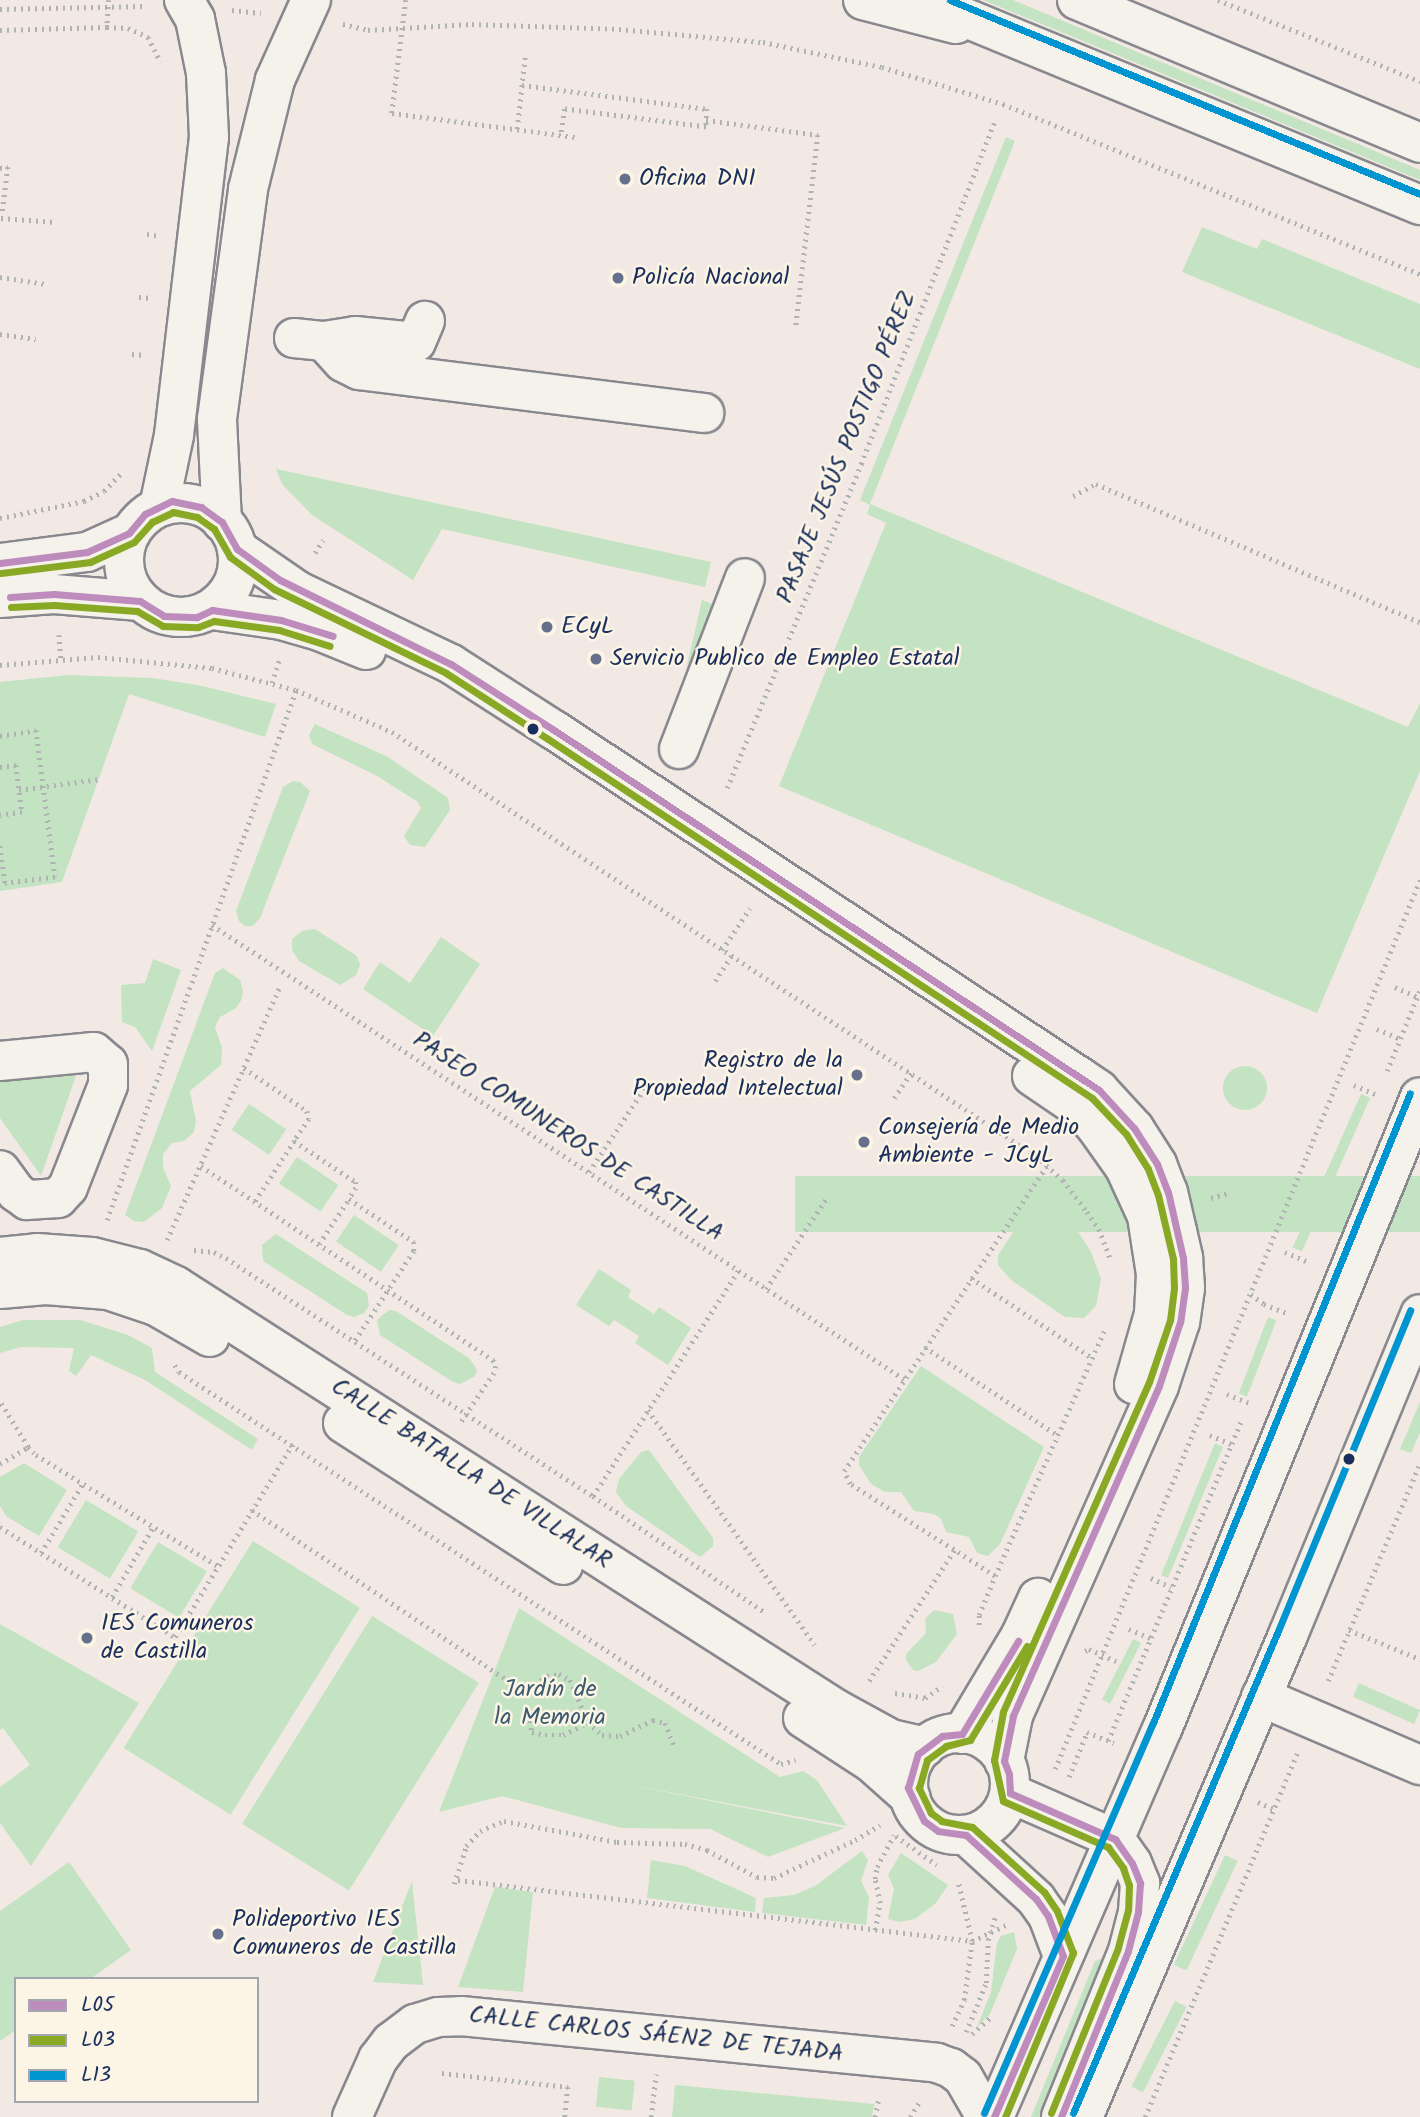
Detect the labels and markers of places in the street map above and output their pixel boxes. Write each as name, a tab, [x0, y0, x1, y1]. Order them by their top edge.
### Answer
place label: Oficina DNI	[639, 165, 756, 193]
marker: Oficina DNI	[617, 171, 633, 187]
place label: Policía Nacional	[632, 264, 789, 292]
marker: Policía Nacional	[610, 270, 626, 286]
place label: ECyL	[561, 613, 614, 641]
marker: ECyL	[539, 619, 555, 635]
place label: Servicio Publico de Empleo Estatal	[610, 645, 960, 673]
marker: Servicio Publico de Empleo Estatal	[588, 651, 604, 667]
unlabelled marker	[526, 722, 540, 736]
place label: Registro de la Propiedad Intelectual	[633, 1047, 843, 1103]
marker: Registro de la Propiedad Intelectual	[849, 1067, 865, 1083]
place label: Consejería de Medio Ambiente - JCyL	[878, 1114, 1079, 1170]
marker: Consejería de Medio Ambiente - JCyL	[856, 1134, 872, 1150]
unlabelled marker	[1342, 1452, 1356, 1466]
place label: IES Comuneros de Castilla	[101, 1610, 253, 1666]
marker: IES Comuneros de Castilla	[79, 1630, 95, 1646]
place label: Polideportivo IES Comuneros de Castilla	[232, 1906, 456, 1962]
marker: Polideportivo IES Comuneros de Castilla	[210, 1926, 226, 1942]

